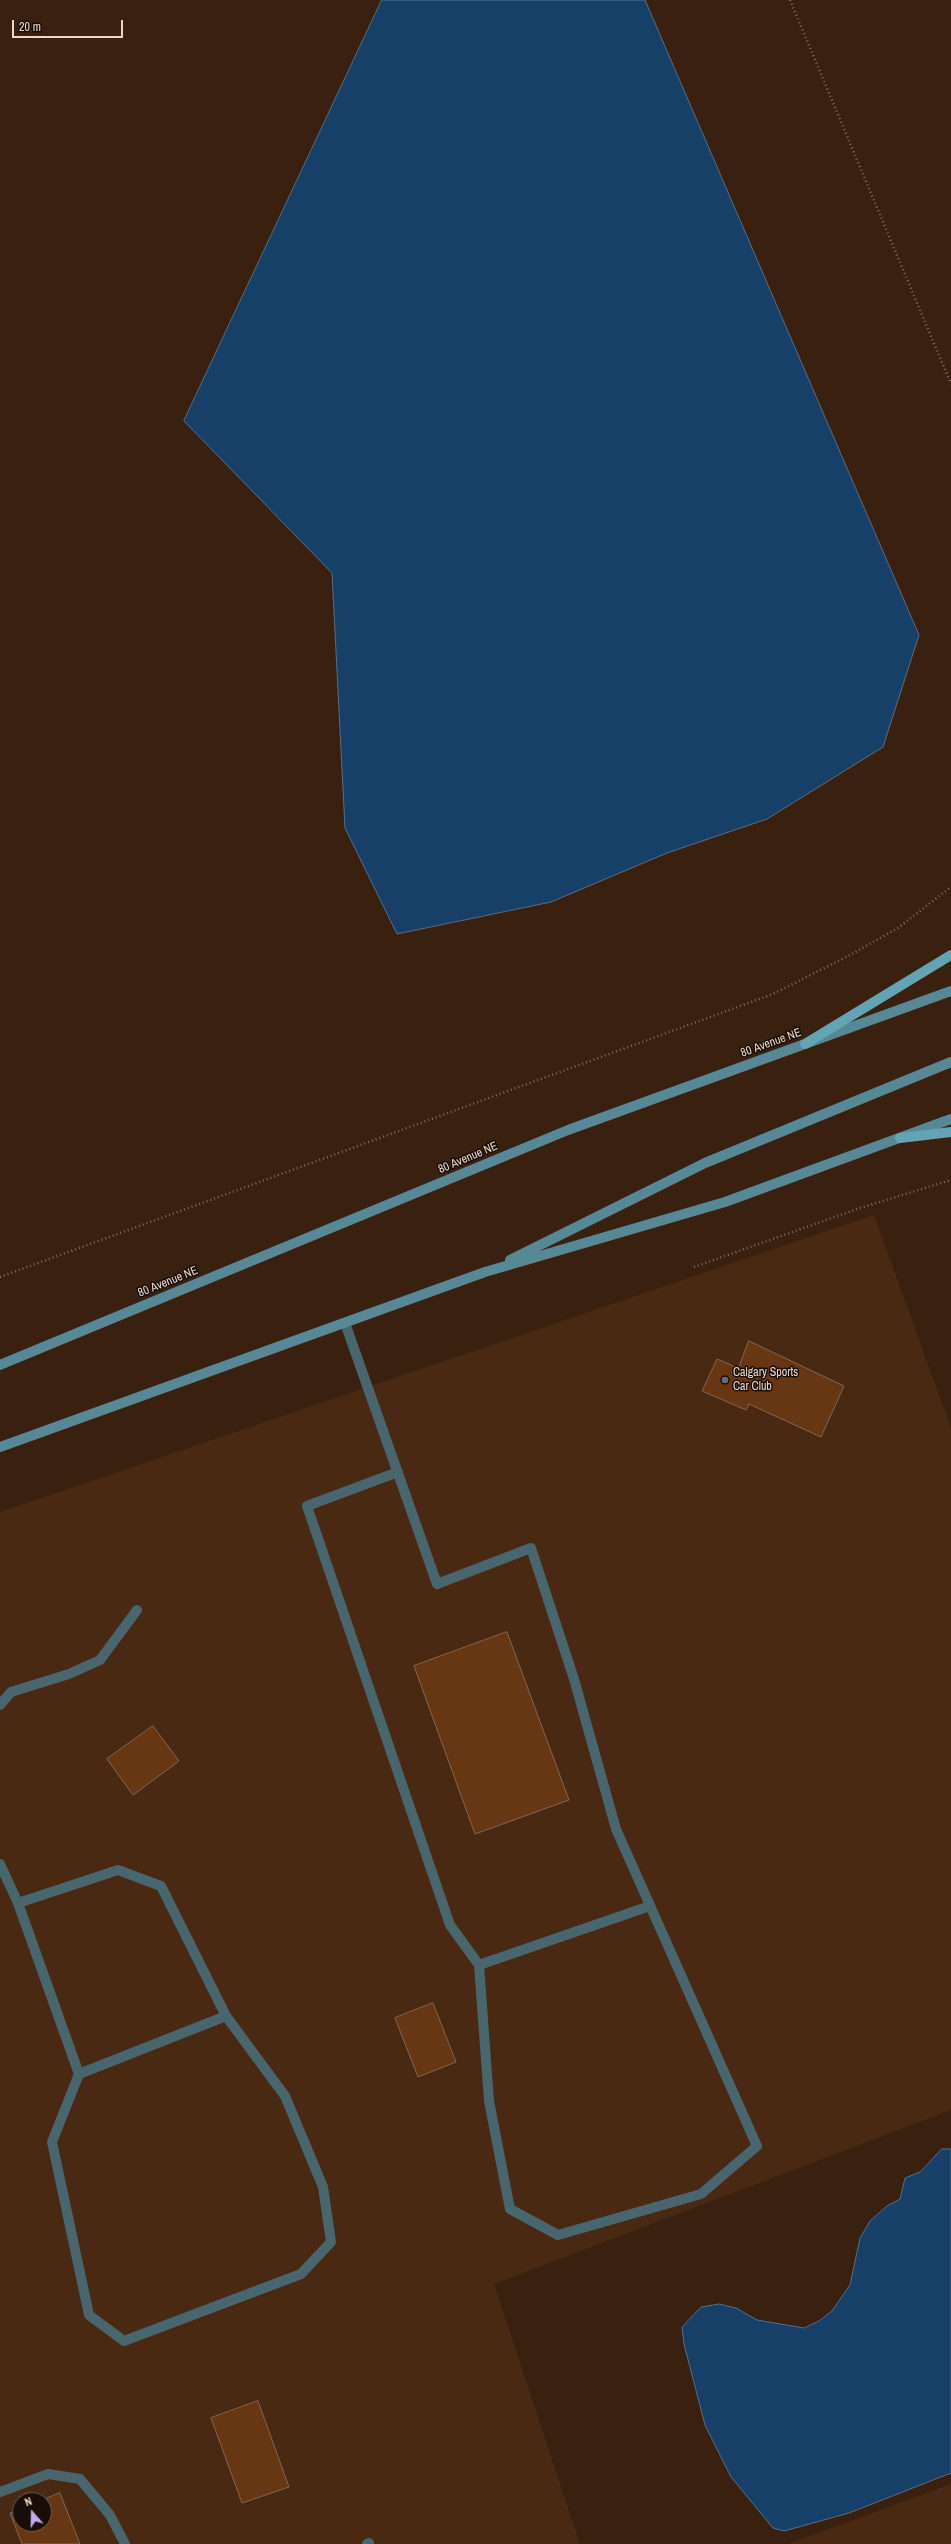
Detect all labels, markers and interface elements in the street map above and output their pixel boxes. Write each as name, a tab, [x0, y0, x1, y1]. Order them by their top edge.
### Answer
scale bar	[14, 12, 125, 38]
text: 20 m	[19, 19, 41, 35]
street label: 80 Avenue NE	[739, 1025, 803, 1061]
street label: 80 Avenue NE	[436, 1139, 500, 1177]
street label: 80 Avenue NE	[136, 1263, 200, 1301]
place label: Calgary Sports Car Club	[733, 1366, 798, 1394]
marker: Calgary Sports Car Club	[720, 1375, 730, 1385]
north arrow	[12, 2492, 52, 2532]
text: N	[23, 2494, 34, 2509]

